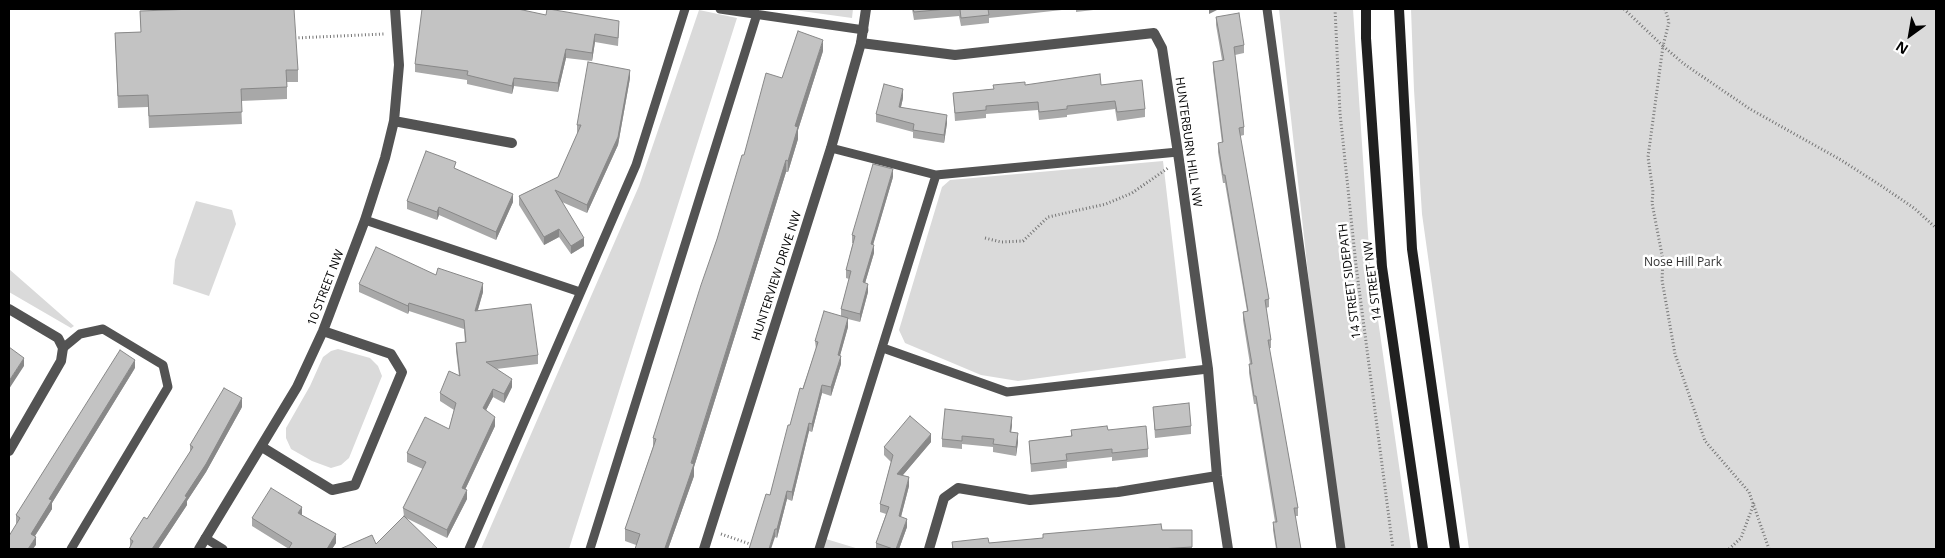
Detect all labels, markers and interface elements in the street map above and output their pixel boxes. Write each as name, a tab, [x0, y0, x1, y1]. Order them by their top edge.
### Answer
north arrow	[1885, 10, 1935, 60]
text: N	[1892, 37, 1912, 59]
street label: HUNTERBURN HILL NW	[1172, 76, 1204, 208]
street label: HUNTERVIEW DRIVE NW	[749, 209, 805, 343]
street label: 14 STREET SIDEPATH	[1336, 223, 1364, 339]
street label: 14 STREET NW	[1361, 240, 1385, 322]
street label: 10 STREET NW	[305, 248, 347, 328]
park label: Nose Hill Park	[1644, 256, 1722, 270]

